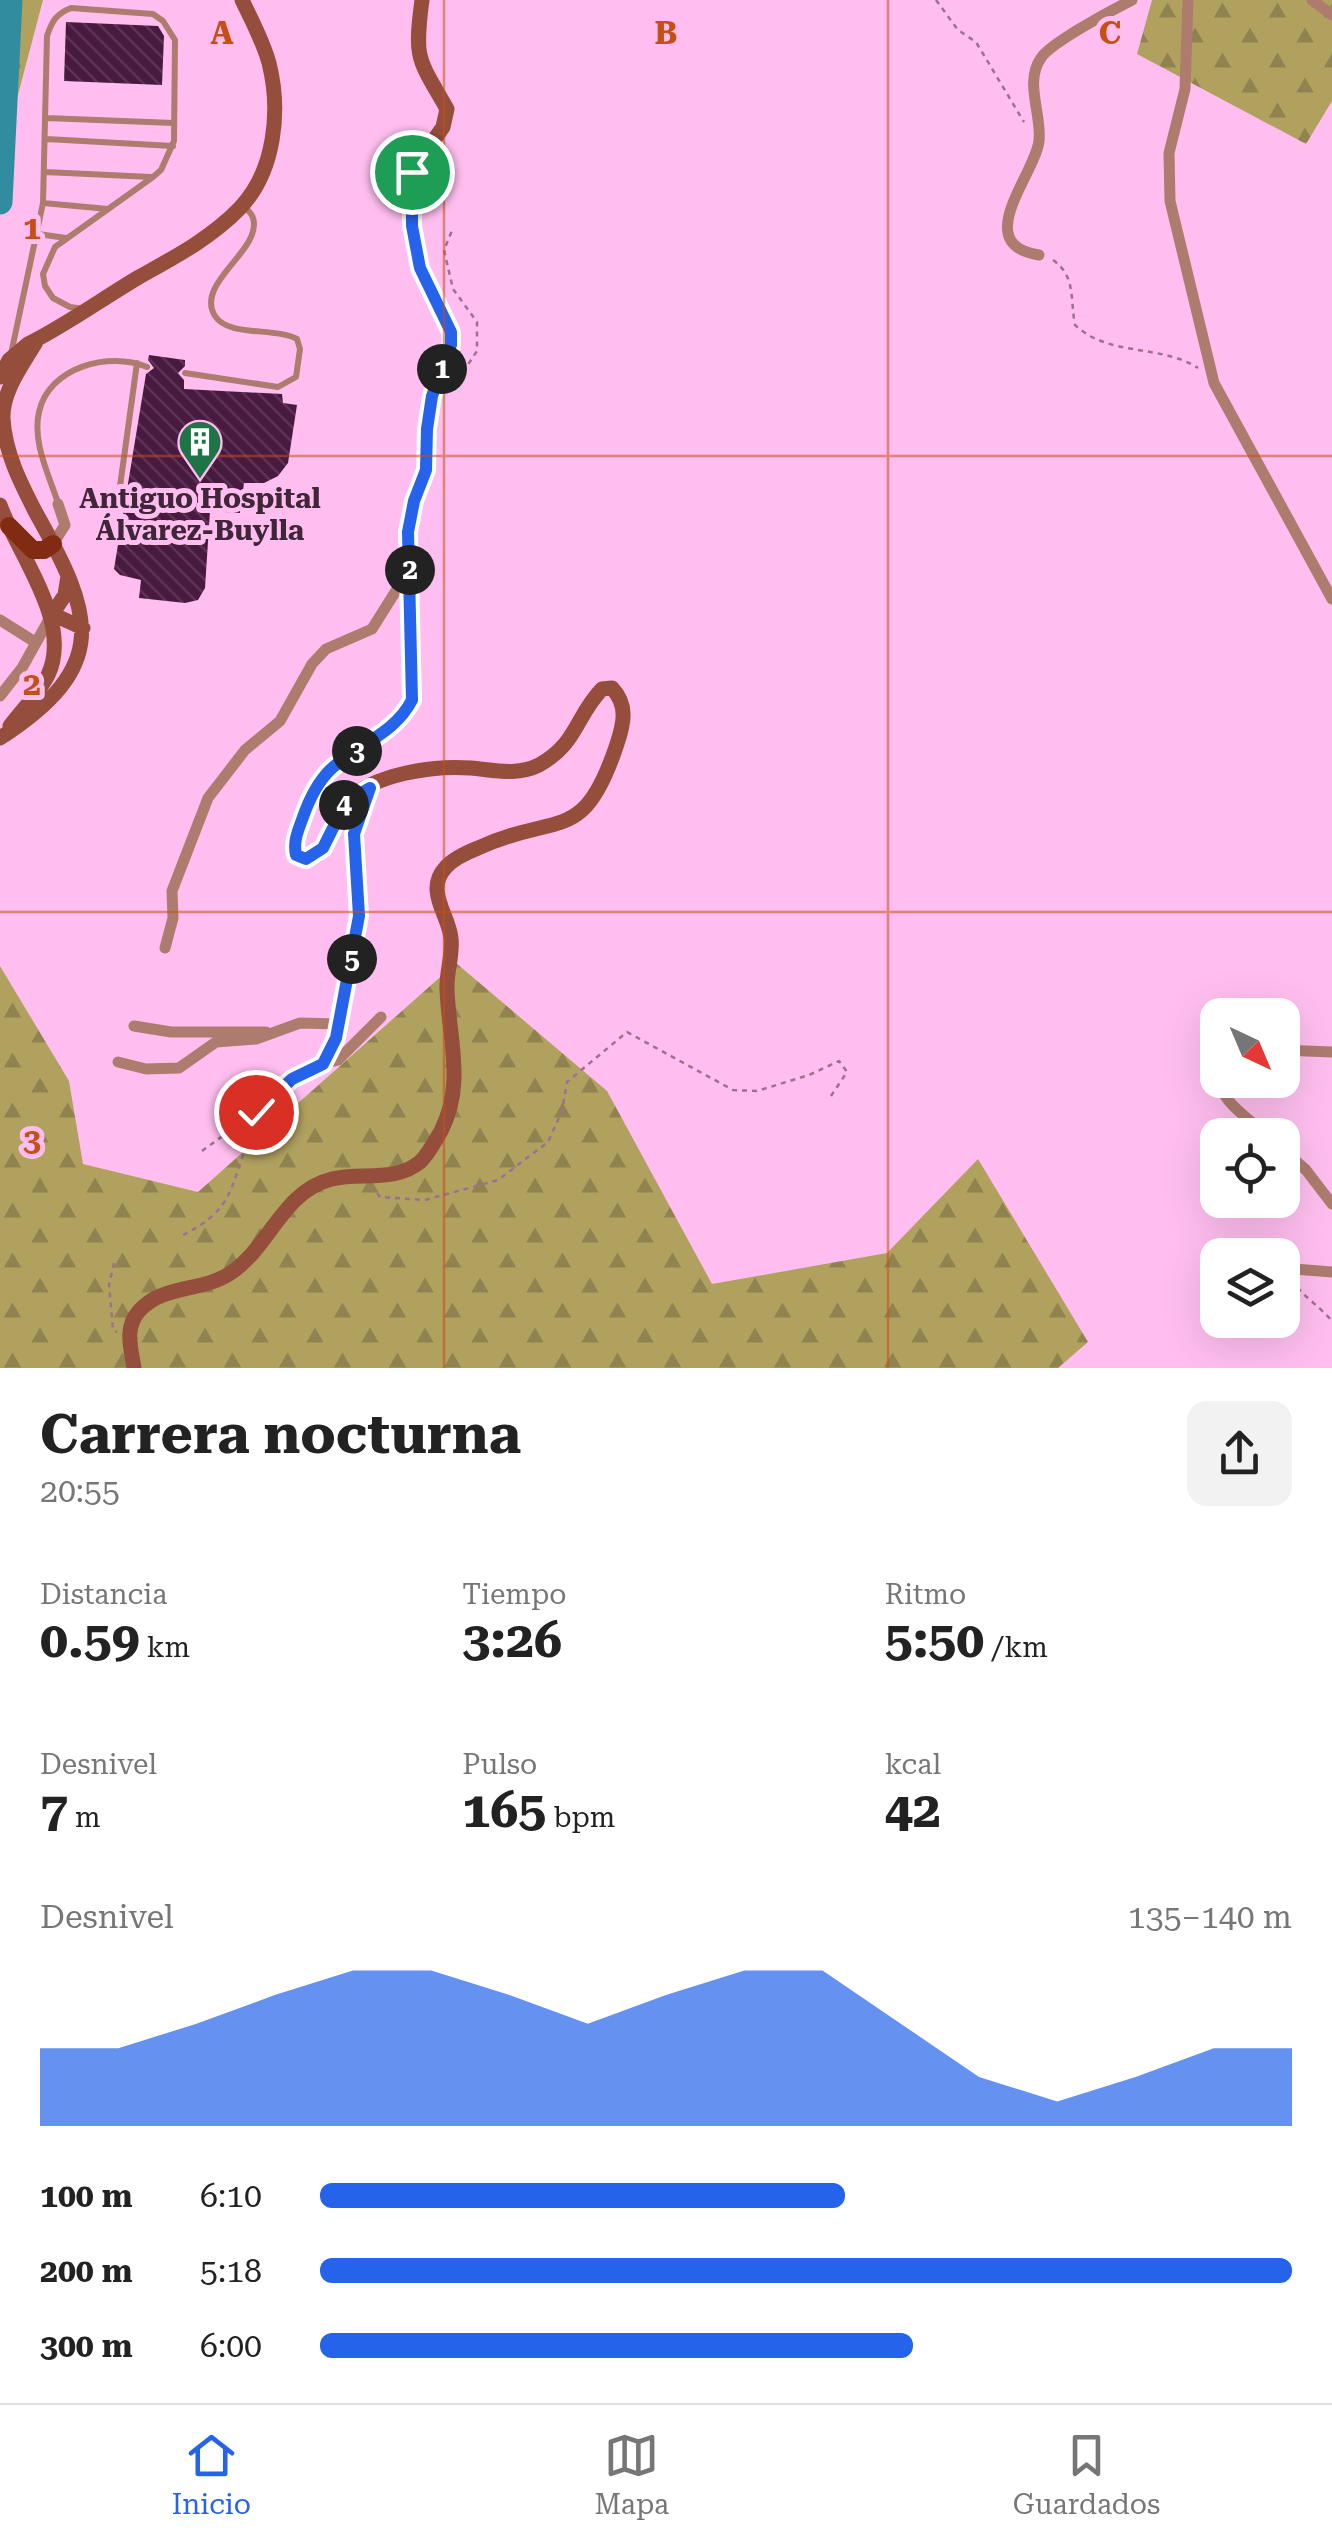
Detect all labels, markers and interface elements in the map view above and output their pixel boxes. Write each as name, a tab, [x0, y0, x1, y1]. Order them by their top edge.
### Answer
text: A	[210, 14, 234, 52]
text: B	[654, 14, 678, 52]
text: C	[1099, 14, 1121, 52]
pin	[370, 130, 455, 215]
icon: arrive	[385, 145, 440, 200]
text: 1	[23, 209, 41, 247]
pin: 1	[417, 344, 467, 394]
text: 1	[434, 352, 450, 385]
building icon: Antiguo Hospital Álvarez-Buylla	[177, 419, 223, 480]
place label: Antiguo Hospital Álvarez-Buylla	[79, 482, 321, 547]
pin: 2	[385, 545, 435, 595]
text: 2	[402, 553, 418, 586]
text: 2	[23, 665, 41, 703]
pin: 3	[332, 726, 382, 776]
text: 3	[349, 734, 365, 767]
pin: 4	[319, 780, 369, 830]
text: 4	[336, 788, 352, 821]
pin: 5	[327, 934, 377, 984]
text: 5	[344, 942, 360, 975]
north arrow	[1200, 998, 1300, 1098]
map controls	[1200, 998, 1300, 1338]
pin	[214, 1070, 299, 1155]
icon: check	[229, 1085, 284, 1140]
button: locate	[1200, 1118, 1300, 1218]
text: 3	[23, 1121, 41, 1159]
button: layers	[1200, 1238, 1300, 1338]
button: share	[1187, 1401, 1292, 1506]
text: Carrera nocturna	[40, 1402, 521, 1466]
text: 20:55	[40, 1472, 120, 1510]
text: Distancia	[40, 1578, 167, 1611]
text: Tiempo	[462, 1578, 566, 1611]
text: Ritmo	[885, 1578, 966, 1611]
text: 0.59	[40, 1611, 140, 1669]
text: 3:26	[462, 1611, 562, 1669]
text: 5:50	[885, 1611, 984, 1669]
text: km	[140, 1631, 190, 1664]
text: /km	[984, 1631, 1048, 1664]
text: Desnivel	[40, 1748, 157, 1781]
text: Pulso	[462, 1748, 537, 1781]
text: kcal	[885, 1748, 941, 1781]
text: 7	[40, 1781, 68, 1839]
text: 165	[462, 1781, 546, 1839]
text: 42	[885, 1781, 941, 1839]
text: m	[68, 1801, 101, 1834]
text: bpm	[546, 1801, 615, 1834]
text: Desnivel	[40, 1898, 174, 1936]
text: 135–140 m	[1128, 1898, 1292, 1936]
text: 100 m	[40, 2177, 133, 2215]
text: 6:10	[200, 2177, 262, 2215]
text: 200 m	[40, 2252, 133, 2290]
text: 5:18	[200, 2252, 262, 2290]
text: 300 m	[40, 2327, 133, 2365]
text: 6:00	[200, 2327, 262, 2365]
tab: Inicio	[172, 2428, 251, 2521]
tab: Mapa	[594, 2428, 669, 2521]
tab: Guardados	[1013, 2428, 1160, 2521]

